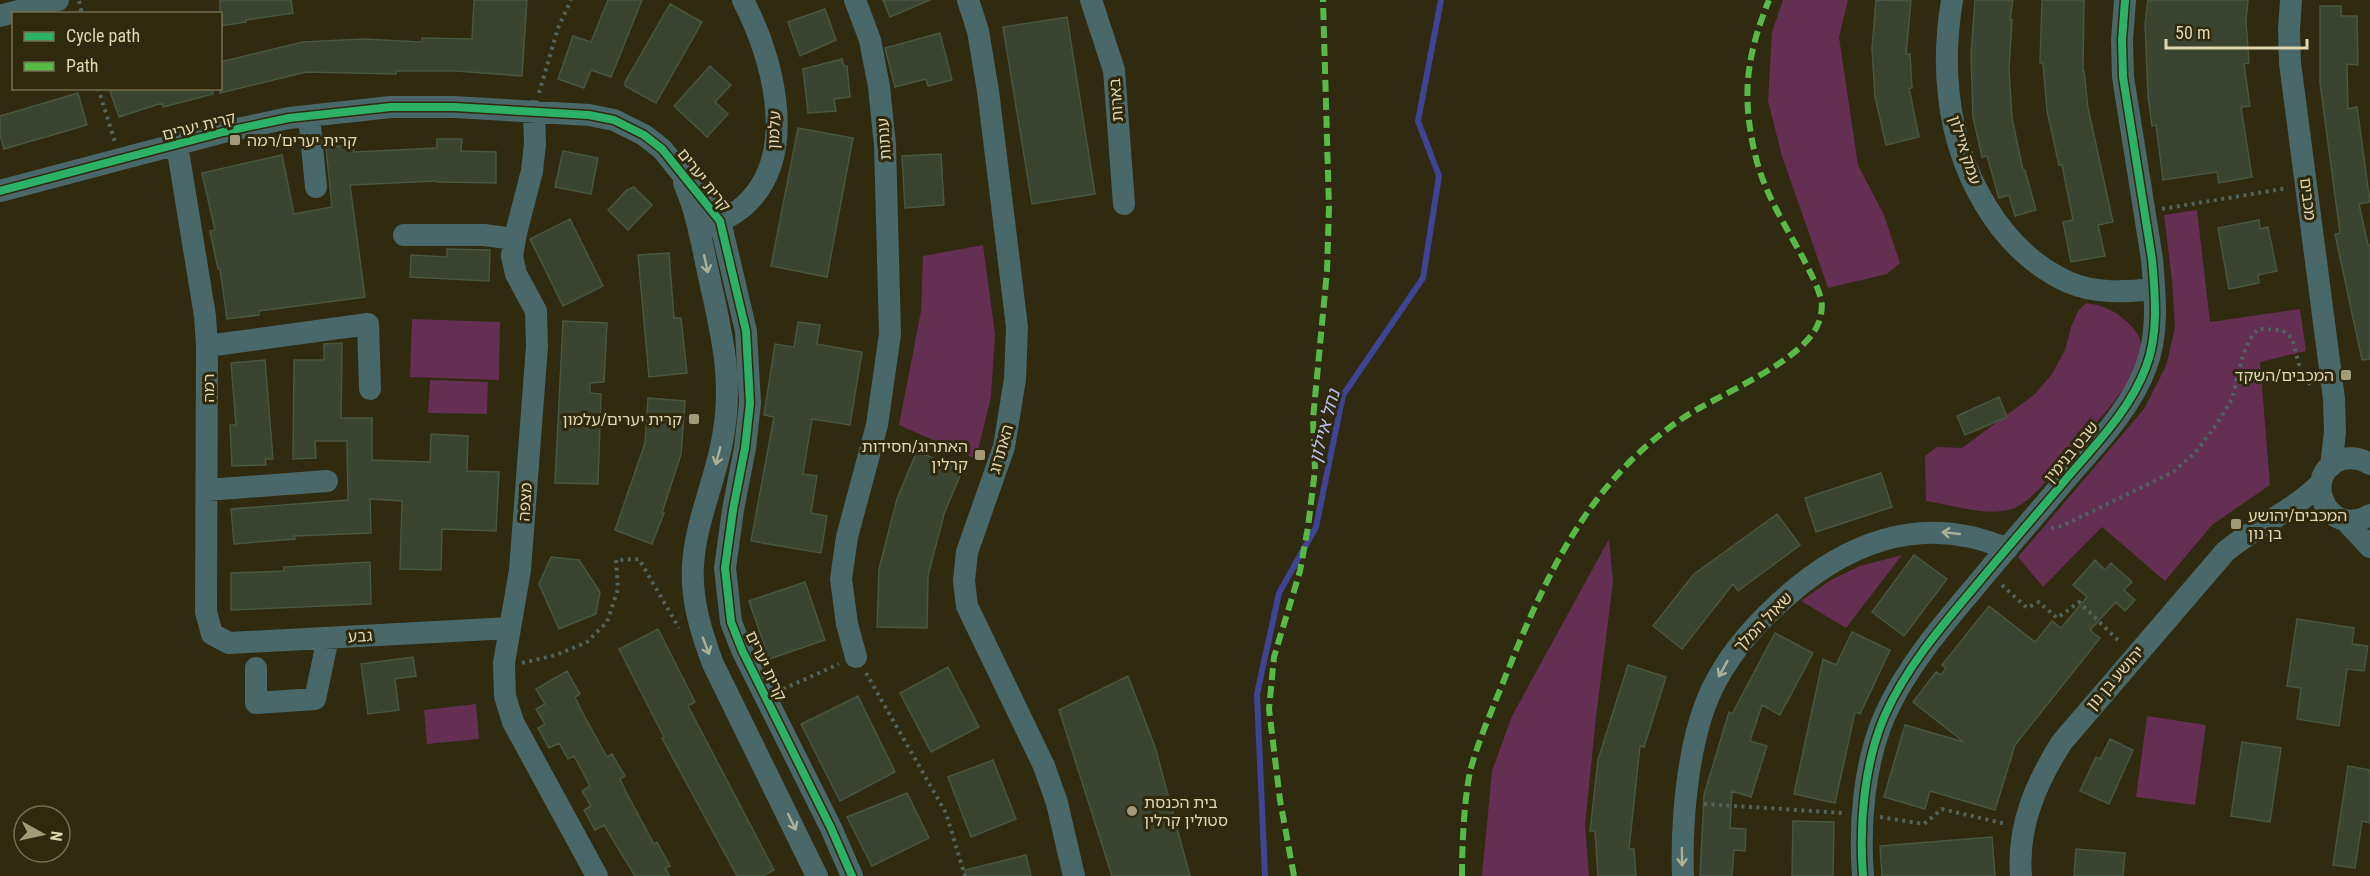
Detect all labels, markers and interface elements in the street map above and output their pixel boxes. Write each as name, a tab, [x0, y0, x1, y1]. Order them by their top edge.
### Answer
legend	[12, 12, 222, 90]
scale bar	[2166, 12, 2307, 50]
text: 50 m	[2175, 22, 2210, 43]
text: Cycle path	[66, 25, 140, 46]
text: Path	[66, 55, 99, 76]
street label: בארות	[1105, 78, 1127, 122]
street label: קרית יערים	[160, 108, 238, 144]
street label: עלמון	[764, 110, 784, 150]
street label: עמק איילון	[1945, 113, 1985, 187]
street label: ענתות	[873, 117, 895, 161]
place label: קרית יערים/רמה	[247, 131, 357, 150]
marker: קרית יערים/רמה	[228, 133, 242, 147]
street label: קרית יערים	[673, 145, 735, 215]
street label: מכבים	[2296, 177, 2320, 221]
one-way arrow	[701, 254, 712, 273]
place label: המכבים/השקד	[2235, 366, 2334, 385]
marker: המכבים/השקד	[2339, 368, 2353, 382]
street label: רמה	[199, 374, 218, 402]
water label: נחל איילון	[1304, 386, 1344, 465]
place label: קרית יערים/עלמון	[562, 410, 682, 429]
marker: קרית יערים/עלמון	[687, 412, 701, 426]
street label: שבט בנימין	[2040, 417, 2102, 487]
street label: האתרוג	[985, 422, 1017, 476]
place label: האתרוג/חסידות קרלין	[862, 437, 968, 474]
one-way arrow	[712, 446, 724, 465]
marker: האתרוג/חסידות קרלין	[973, 448, 987, 462]
street label: מצפה	[514, 482, 536, 522]
place label: המכבים/יהושע בן נון	[2248, 506, 2347, 543]
marker: המכבים/יהושע בן נון	[2229, 517, 2243, 531]
one-way arrow	[1941, 527, 1961, 538]
street label: שאול המלך	[1730, 588, 1796, 656]
street label: גבע	[347, 626, 373, 646]
street label: קרית יערים	[741, 628, 791, 704]
one-way arrow	[702, 637, 713, 655]
street label: יהושע בן נון	[2082, 642, 2148, 714]
one-way arrow	[1717, 660, 1729, 677]
place label: בית הכנסת סטולין קרלין	[1144, 793, 1228, 830]
north arrow	[12, 804, 72, 864]
marker: בית הכנסת סטולין קרלין	[1125, 804, 1139, 818]
one-way arrow	[786, 812, 798, 830]
text: N	[46, 830, 66, 842]
one-way arrow	[1676, 847, 1688, 867]

